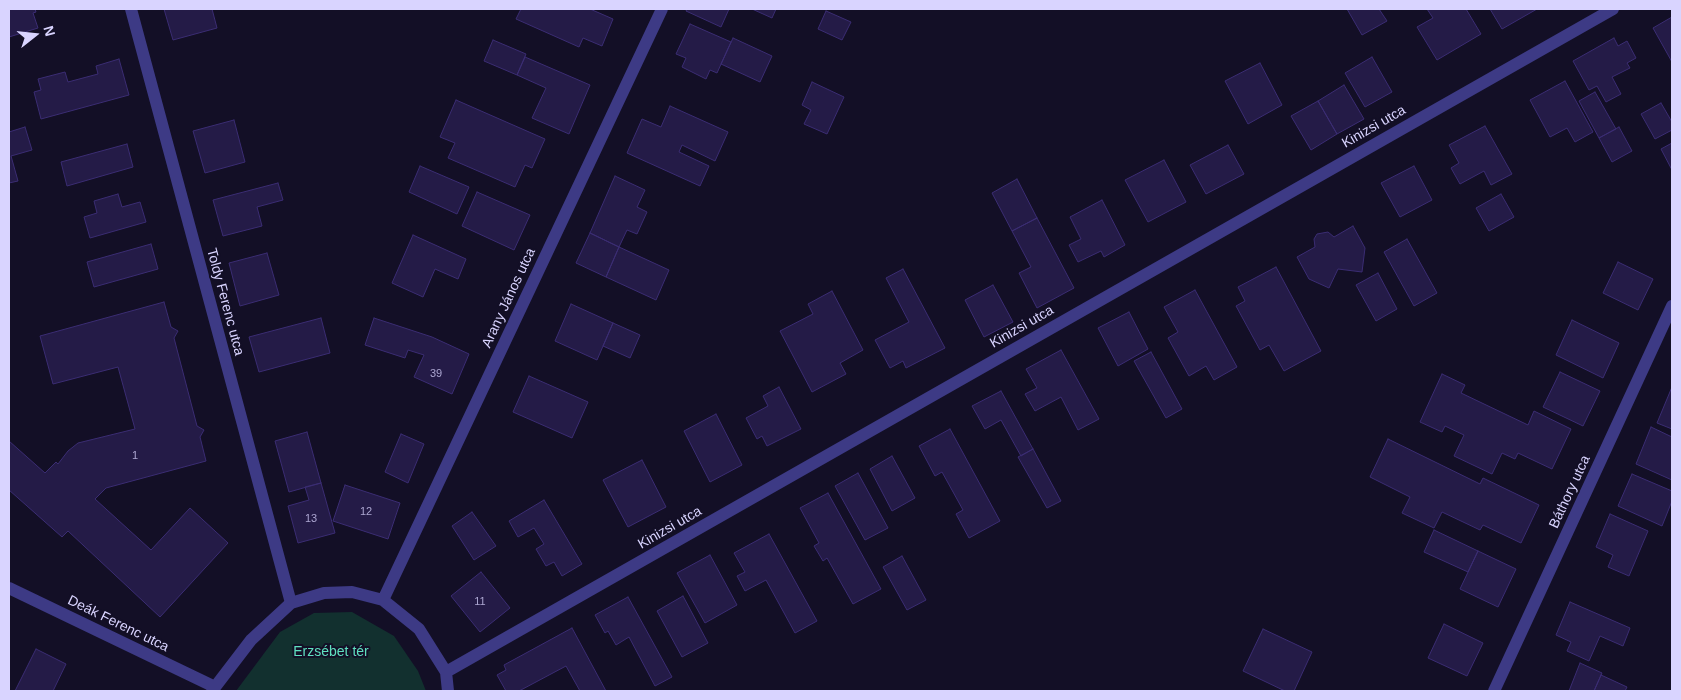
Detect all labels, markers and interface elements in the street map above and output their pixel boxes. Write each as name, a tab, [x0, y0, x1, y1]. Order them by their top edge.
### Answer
north arrow	[10, 10, 60, 60]
text: N	[40, 24, 59, 38]
street label: Kinizsi utca	[1339, 102, 1409, 152]
street label: Arany János utca	[479, 245, 539, 351]
street label: Toldy Ferenc utca	[203, 246, 247, 358]
street label: Kinizsi utca	[987, 302, 1057, 352]
house number: 39	[430, 367, 442, 381]
house number: 1	[132, 449, 138, 463]
street label: Báthory utca	[1546, 453, 1594, 531]
street label: Kinizsi utca	[635, 503, 705, 553]
house number: 12	[360, 505, 372, 519]
house number: 13	[305, 512, 317, 526]
street label: Deák Ferenc utca	[65, 592, 171, 656]
house number: 11	[474, 595, 486, 609]
park label: Erzsébet tér	[293, 644, 369, 660]

